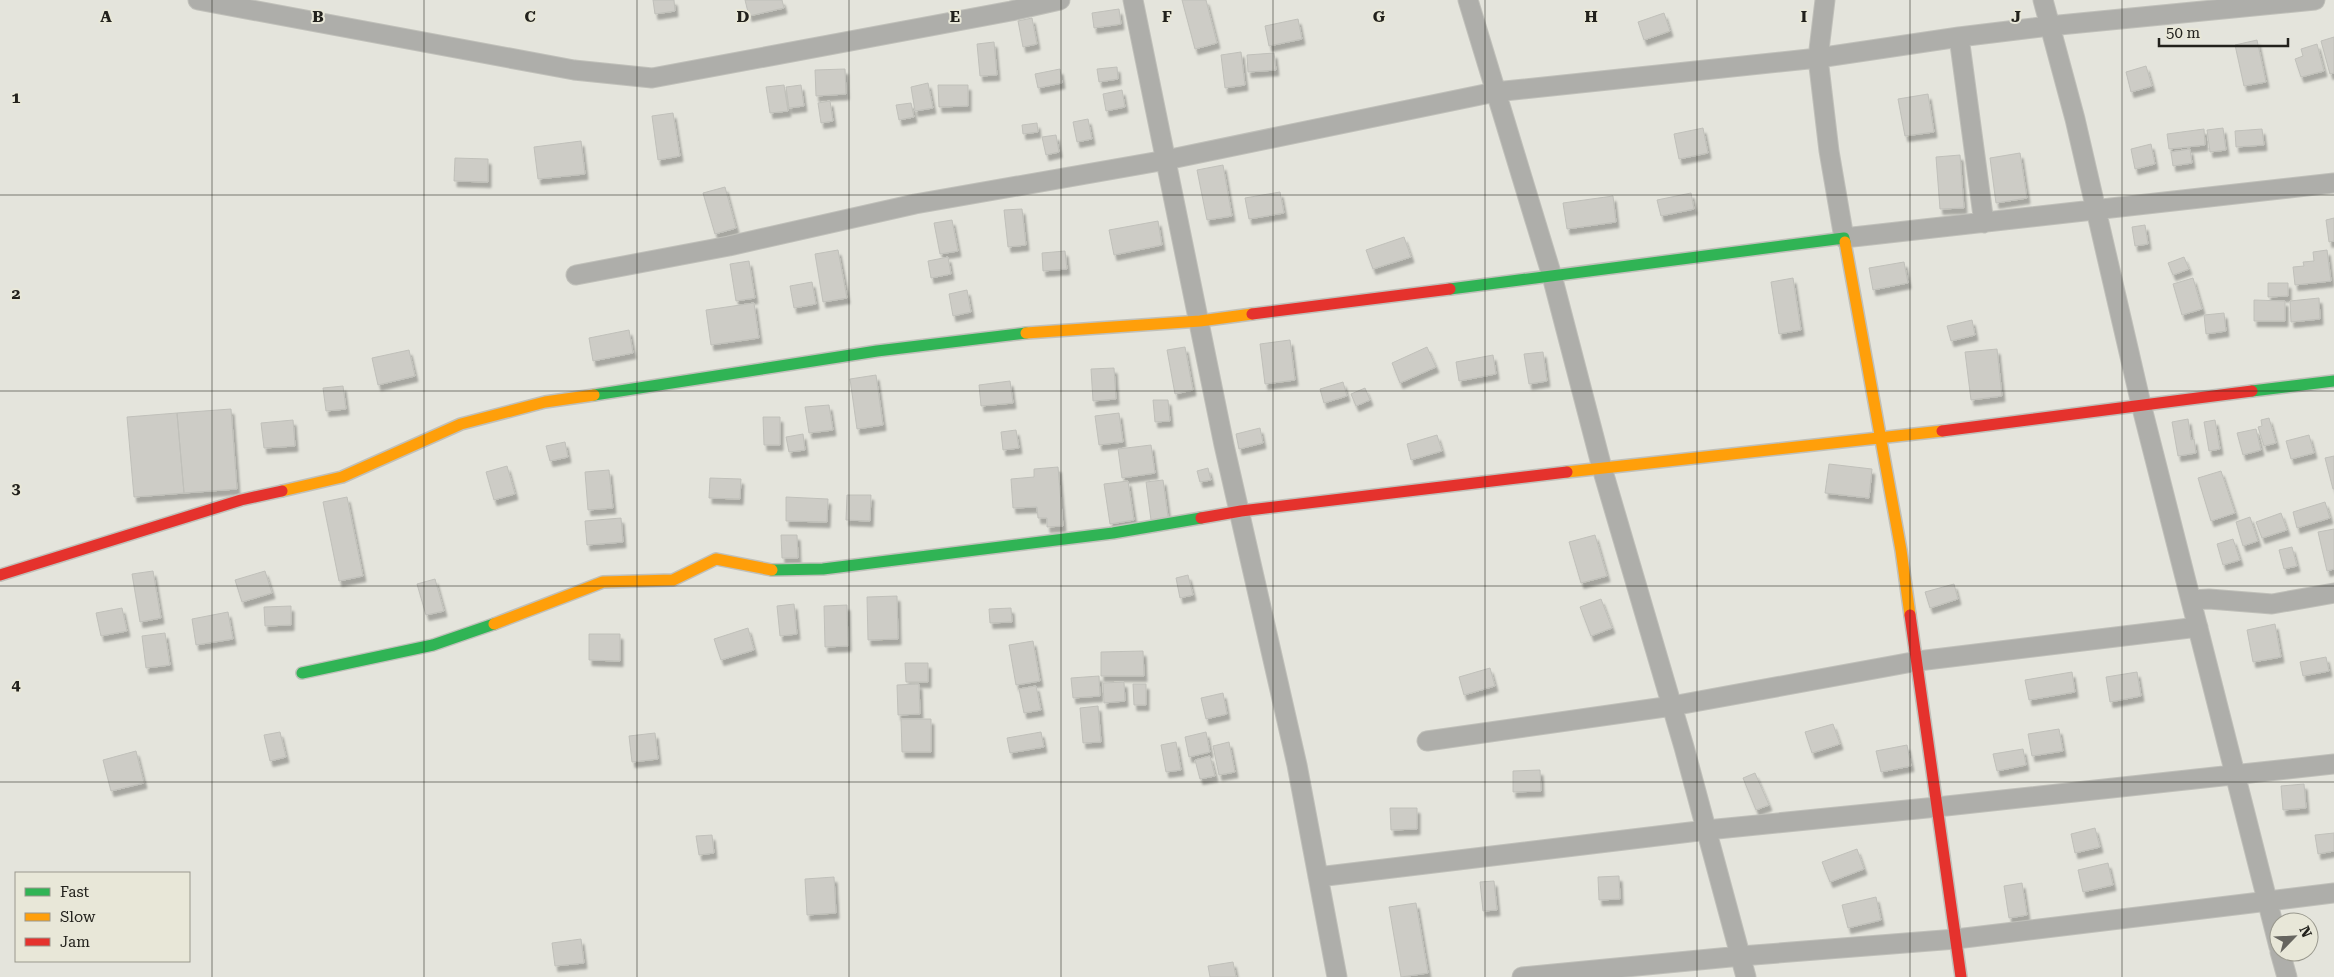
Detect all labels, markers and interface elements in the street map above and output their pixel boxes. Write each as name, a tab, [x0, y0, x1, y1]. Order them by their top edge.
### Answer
text: A	[100, 7, 112, 26]
text: B	[312, 7, 324, 26]
text: C	[524, 7, 536, 26]
text: D	[737, 7, 750, 26]
text: E	[950, 7, 960, 26]
text: F	[1162, 7, 1172, 26]
text: G	[1373, 7, 1386, 26]
text: H	[1584, 7, 1598, 26]
text: I	[1801, 7, 1807, 26]
text: J	[2011, 7, 2021, 26]
scale bar	[2159, 15, 2288, 47]
text: 50 m	[2166, 24, 2201, 42]
text: 1	[12, 88, 21, 107]
text: 2	[12, 284, 21, 303]
text: 3	[12, 479, 21, 498]
text: 4	[12, 675, 21, 694]
legend	[15, 872, 190, 962]
text: Fast	[60, 883, 90, 901]
text: Slow	[60, 908, 96, 926]
north arrow	[2269, 912, 2319, 962]
text: N	[2296, 924, 2315, 940]
text: Jam	[60, 933, 90, 951]

